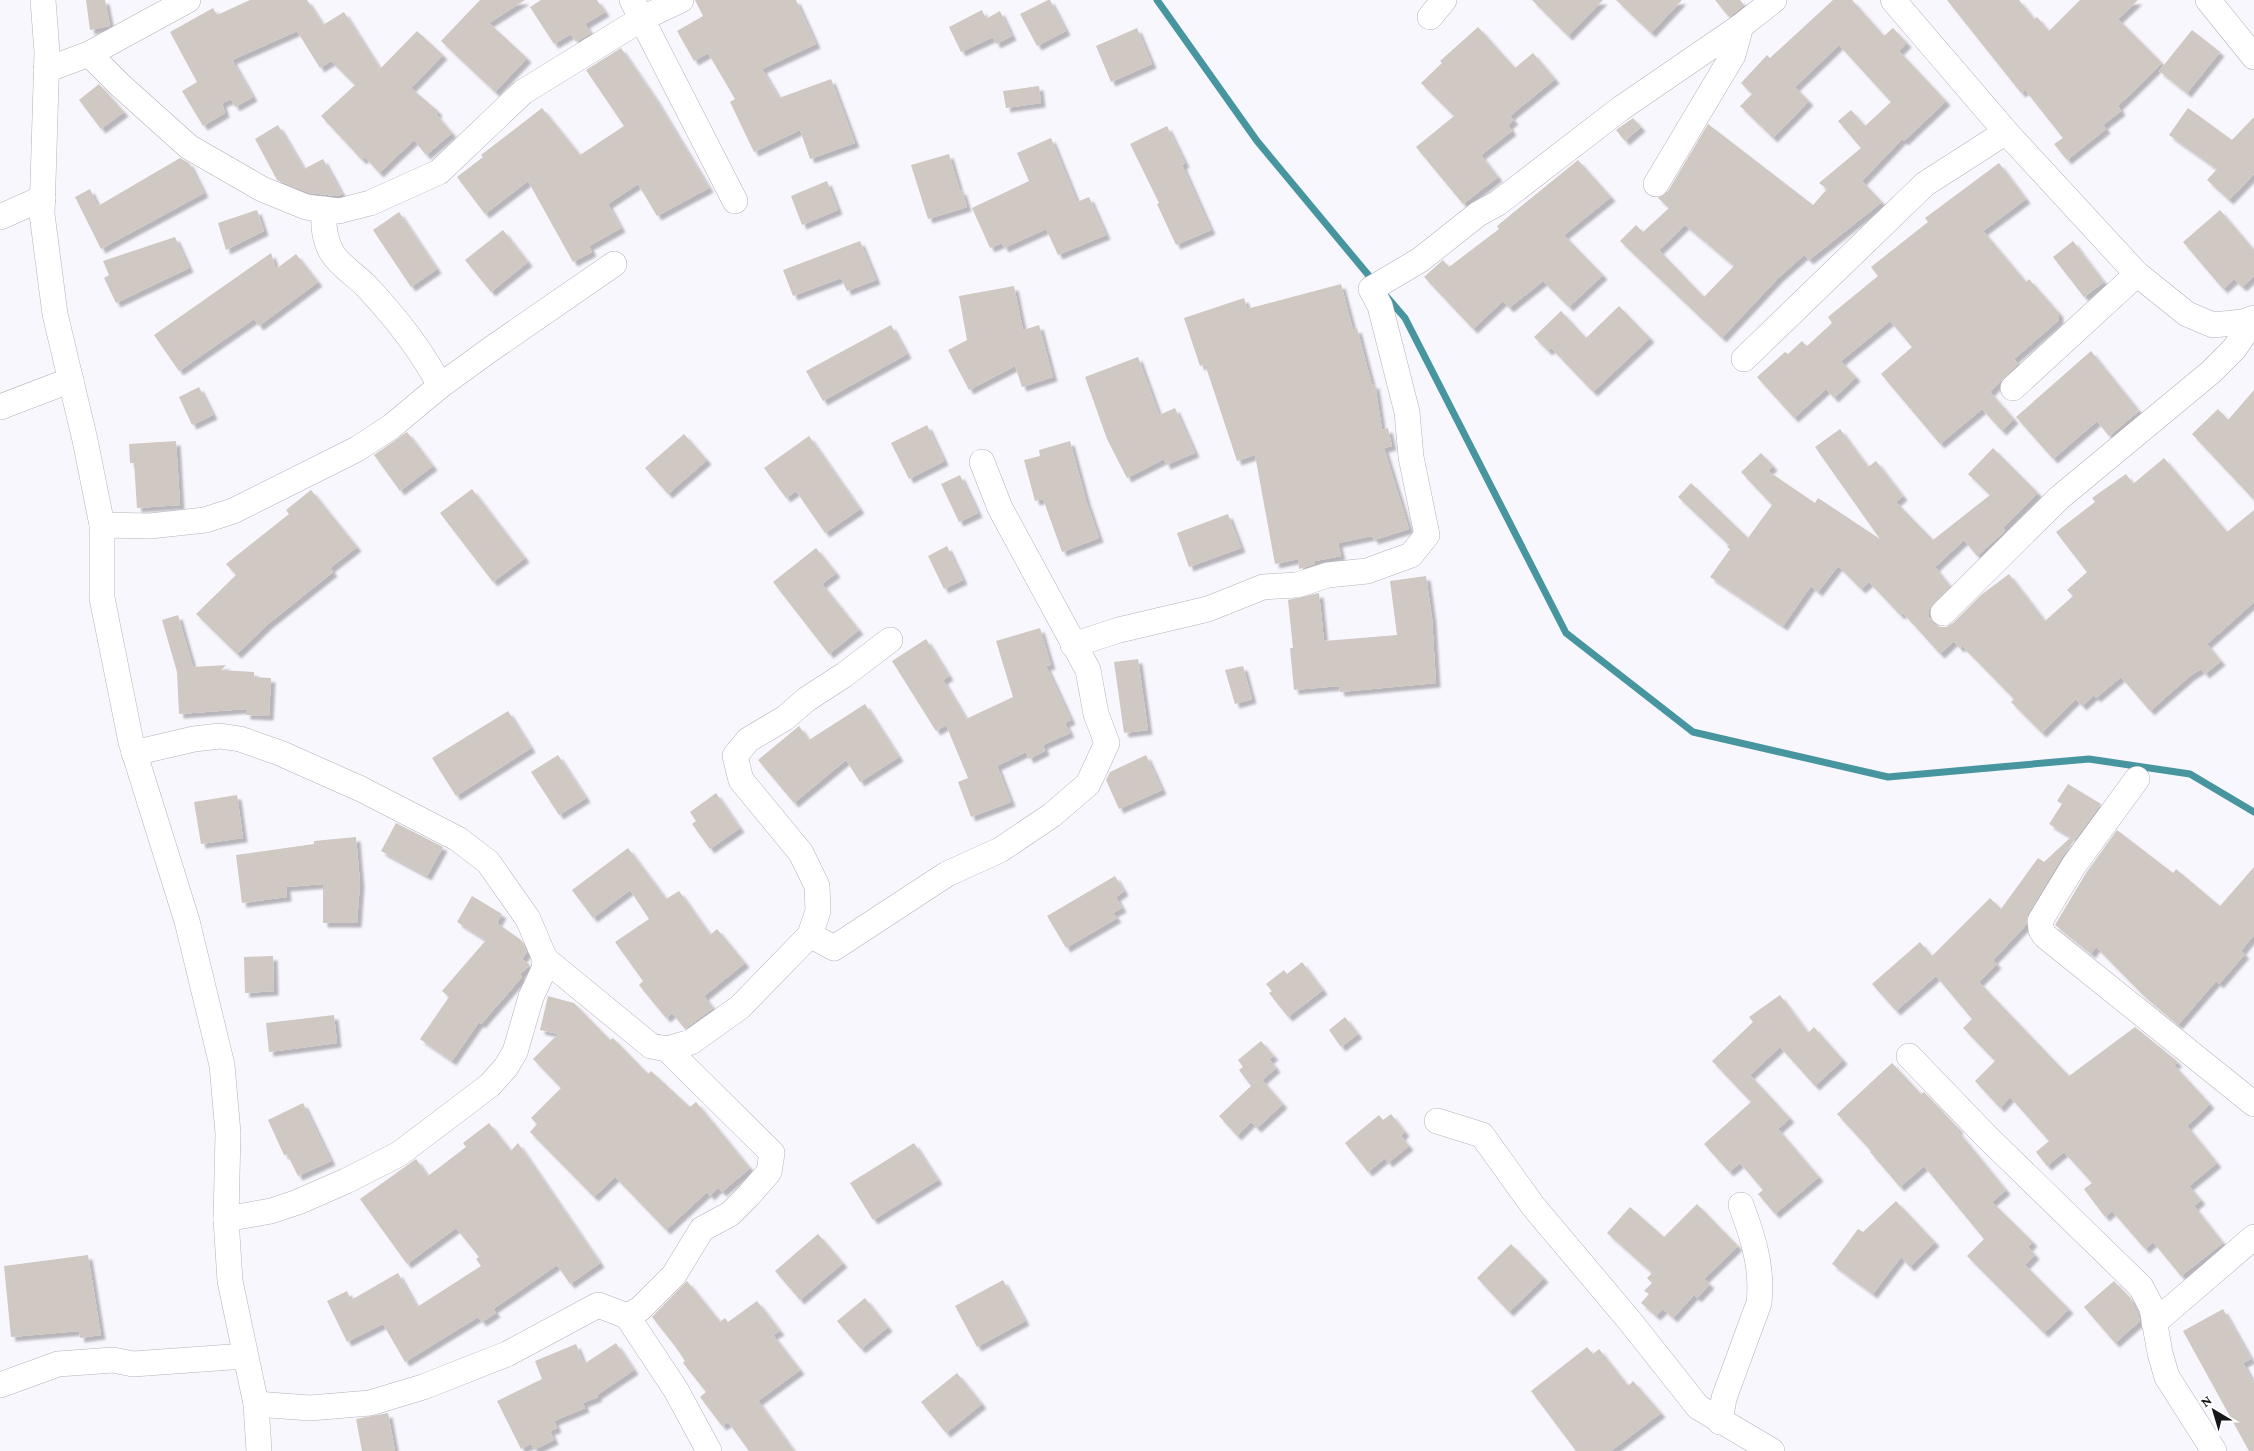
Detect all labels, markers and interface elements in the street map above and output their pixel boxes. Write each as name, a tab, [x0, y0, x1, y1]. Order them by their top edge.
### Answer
north arrow	[2189, 1386, 2239, 1436]
text: N	[2197, 1391, 2215, 1410]

